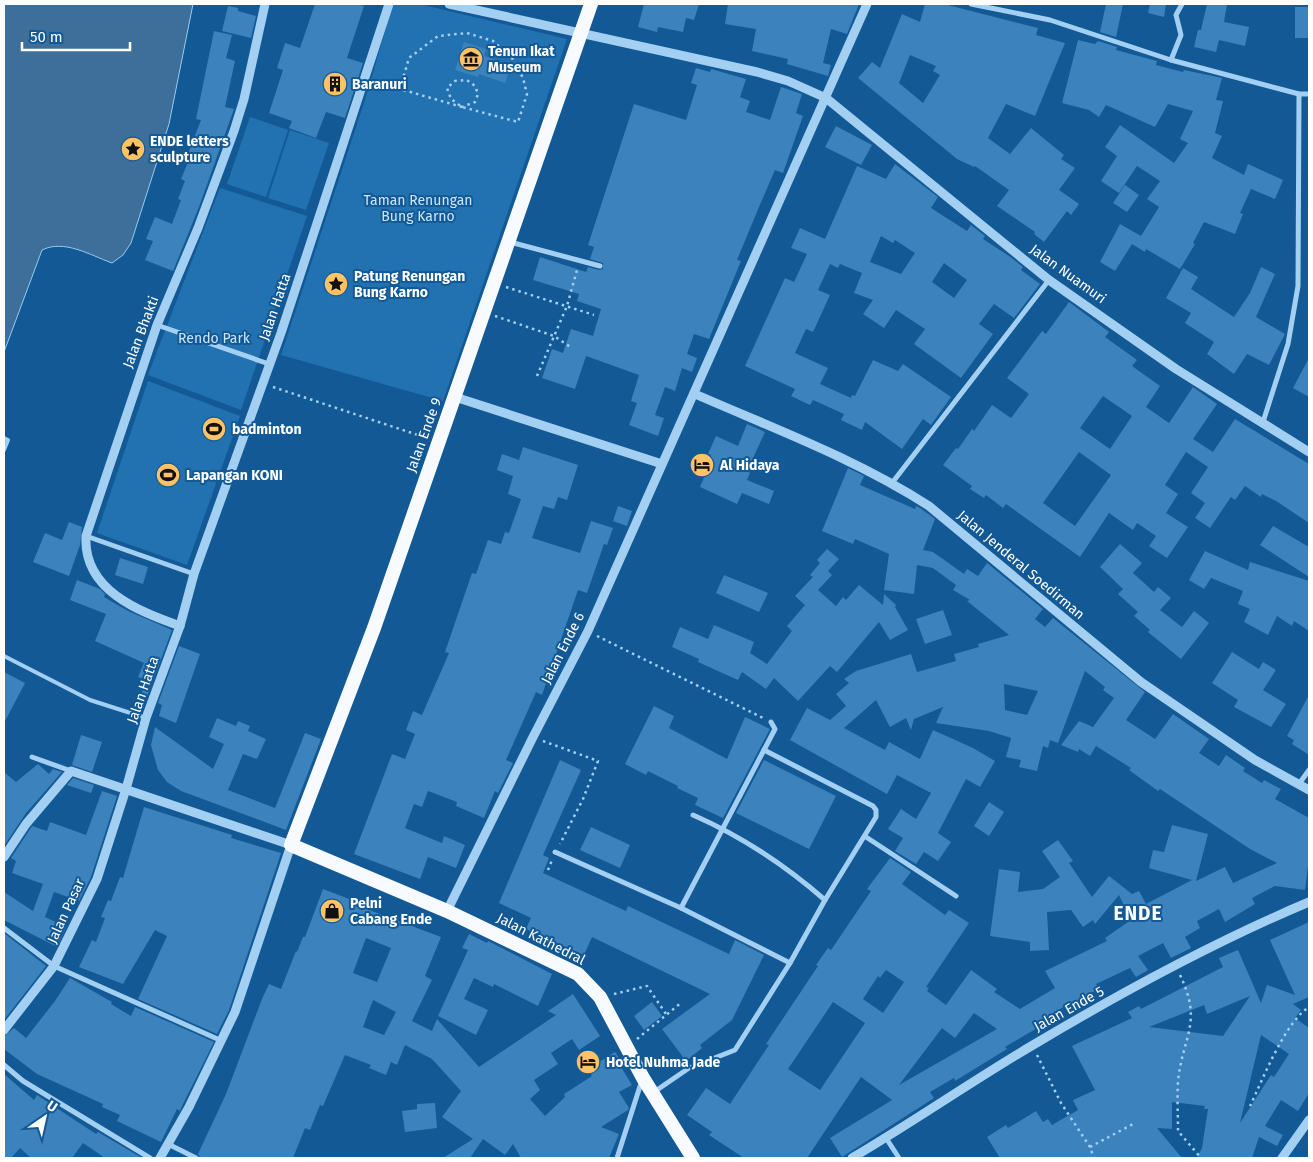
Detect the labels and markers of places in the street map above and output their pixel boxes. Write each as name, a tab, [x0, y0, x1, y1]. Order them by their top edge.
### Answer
place label: Tenun Ikat Museum	[488, 43, 555, 76]
museum icon: Tenun Ikat Museum	[458, 46, 484, 72]
building icon: Baranuri	[322, 71, 348, 97]
place label: Baranuri	[352, 76, 407, 93]
place label: ENDE letters sculpture	[150, 133, 229, 166]
place icon: ENDE letters sculpture	[120, 136, 146, 162]
place label: Patung Renungan Bung Karno	[354, 268, 465, 301]
place icon: Patung Renungan Bung Karno	[323, 271, 349, 297]
sports icon: badminton	[201, 416, 227, 442]
place label: badminton	[232, 421, 302, 438]
hotel icon: Al Hidaya	[689, 452, 715, 478]
place label: Al Hidaya	[719, 457, 780, 474]
sports icon: Lapangan KONI	[155, 462, 181, 488]
place label: Lapangan KONI	[186, 467, 283, 484]
place label: Pelni Cabang Ende	[350, 895, 432, 928]
shop icon: Pelni Cabang Ende	[319, 898, 345, 924]
hotel icon: Hotel Nuhma Jade	[575, 1049, 601, 1075]
place label: Hotel Nuhma Jade	[606, 1054, 721, 1071]

